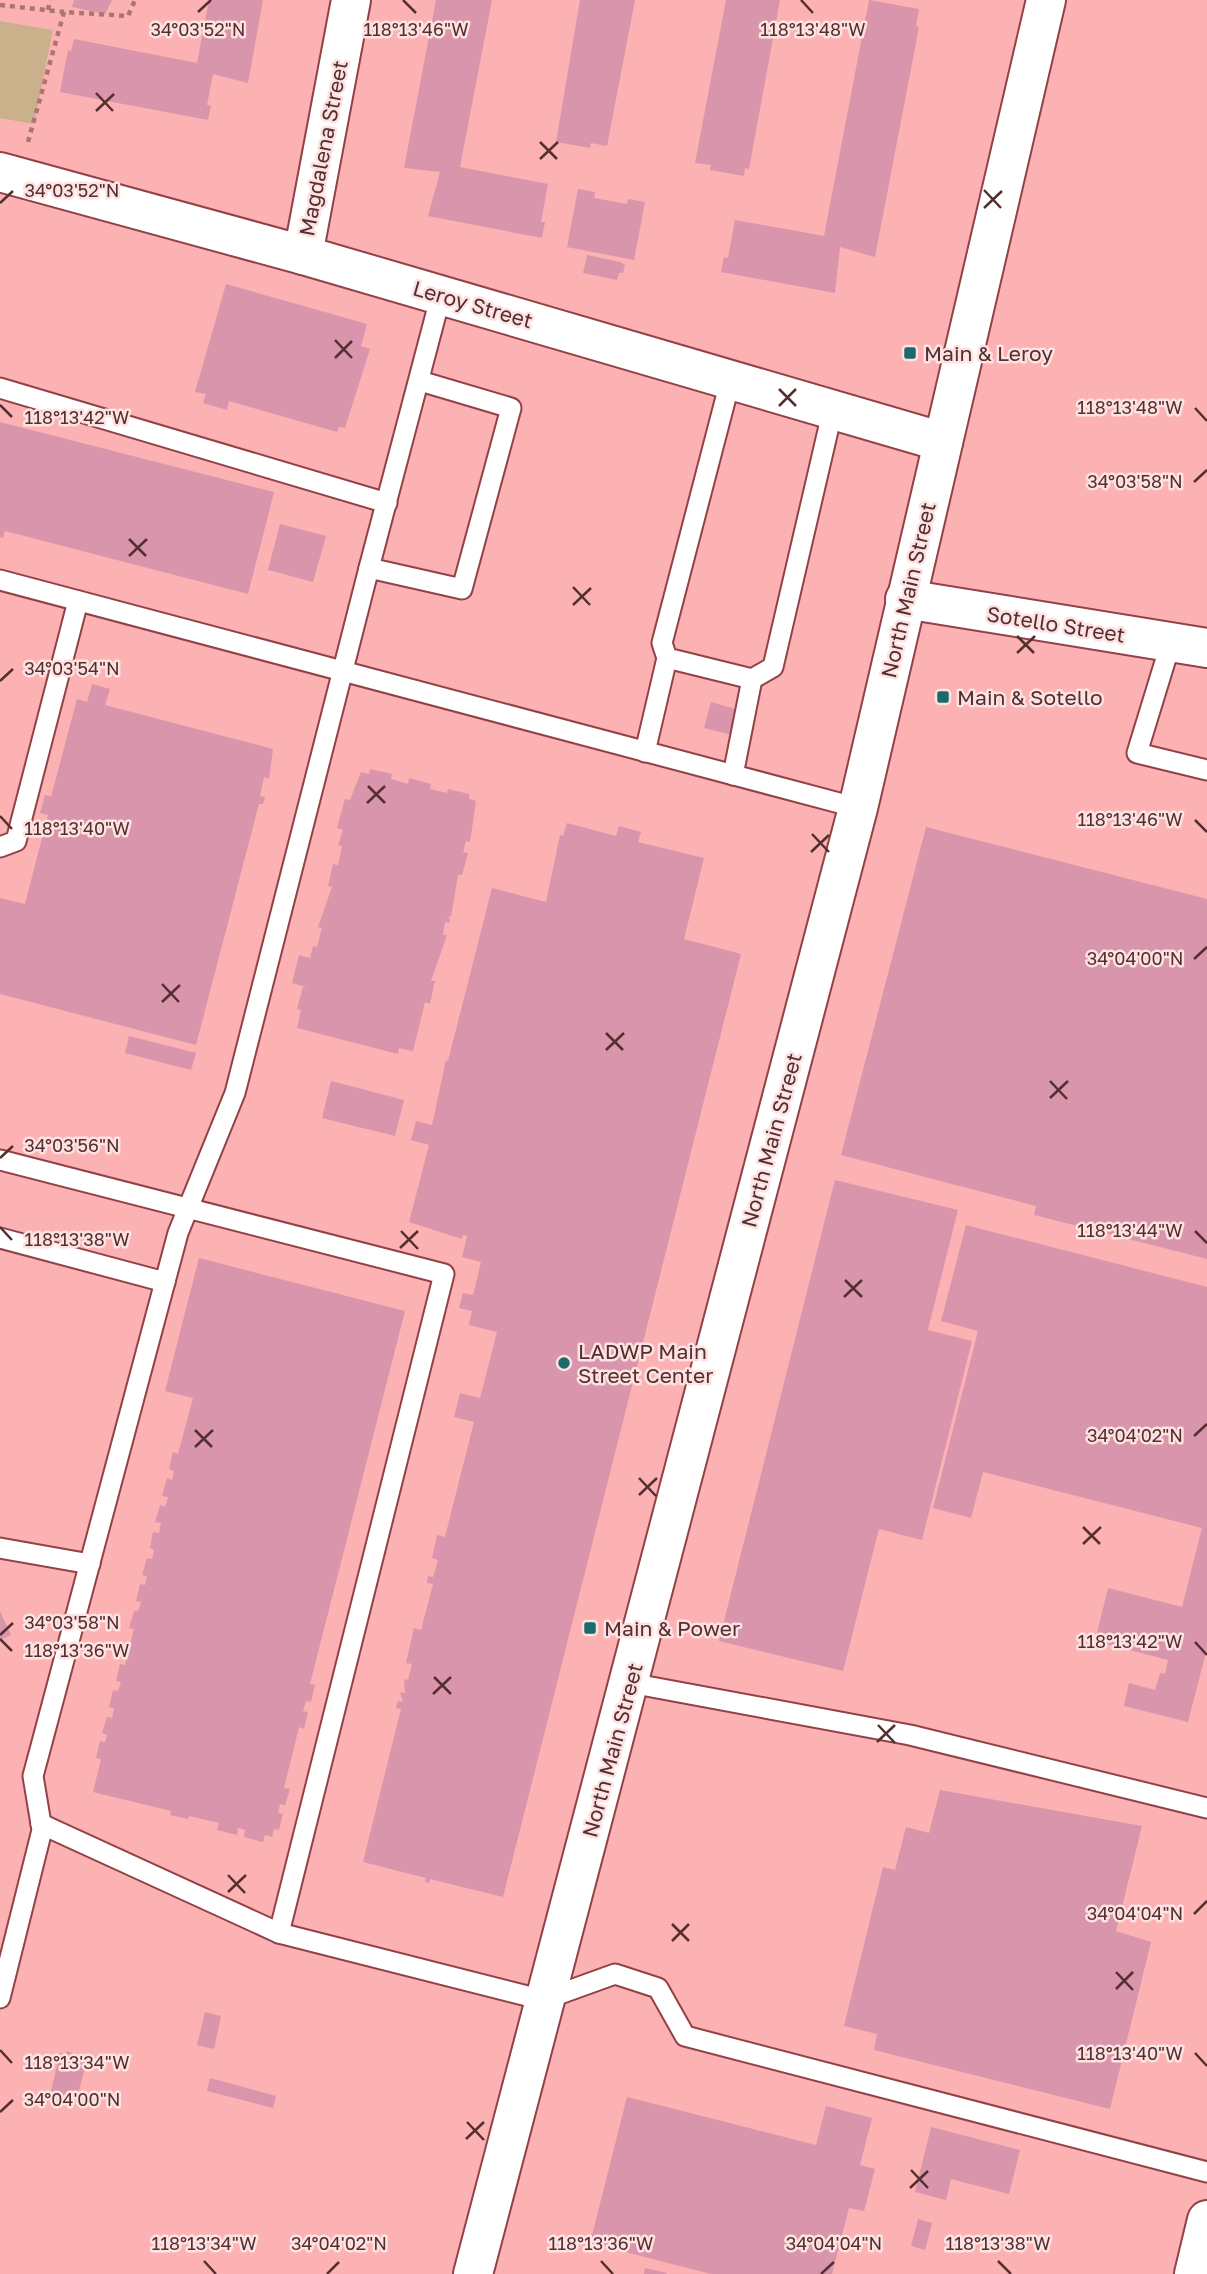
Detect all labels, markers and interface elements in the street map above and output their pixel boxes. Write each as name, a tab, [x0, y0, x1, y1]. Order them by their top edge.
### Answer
text: 34°03'52"N	[151, 18, 245, 40]
text: 118°13'46"W	[363, 18, 469, 40]
text: 118°13'48"W	[760, 18, 866, 40]
street label: Magdalena Street	[293, 58, 353, 238]
text: 34°03'52"N	[25, 179, 119, 201]
street label: Leroy Street	[410, 275, 536, 333]
place label: Main & Leroy	[924, 340, 1053, 366]
marker: Main & Leroy	[902, 345, 918, 361]
text: 118°13'48"W	[1077, 396, 1183, 418]
text: 118°13'42"W	[25, 406, 129, 428]
text: 34°03'58"N	[1087, 470, 1183, 492]
street label: North Main Street	[875, 500, 941, 680]
street label: Sotello Street	[985, 600, 1127, 648]
text: 34°03'54"N	[24, 657, 120, 679]
place label: Main & Sotello	[957, 684, 1103, 710]
marker: Main & Sotello	[935, 689, 951, 705]
text: 118°13'46"W	[1077, 808, 1183, 830]
text: 118°13'40"W	[24, 817, 130, 839]
text: 34°04'00"N	[1087, 947, 1183, 969]
street label: North Main Street	[735, 1050, 807, 1230]
text: 34°03'56"N	[24, 1134, 120, 1156]
text: 118°13'44"W	[1077, 1219, 1183, 1241]
text: 118°13'38"W	[25, 1228, 129, 1250]
place label: LADWP Main Street Center	[578, 1338, 713, 1388]
marker: LADWP Main Street Center	[556, 1355, 572, 1371]
text: 34°04'02"N	[1087, 1424, 1183, 1446]
text: 34°03'58"N	[24, 1611, 120, 1633]
place label: Main & Power	[604, 1615, 740, 1641]
marker: Main & Power	[582, 1620, 598, 1636]
text: 118°13'42"W	[1078, 1630, 1182, 1652]
text: 118°13'36"W	[25, 1639, 129, 1661]
street label: North Main Street	[576, 1660, 648, 1840]
text: 34°04'04"N	[1087, 1902, 1183, 1924]
text: 118°13'40"W	[1077, 2042, 1183, 2064]
text: 118°13'34"W	[25, 2051, 129, 2073]
text: 34°04'00"N	[24, 2088, 120, 2110]
text: 118°13'34"W	[152, 2232, 256, 2254]
text: 34°04'02"N	[291, 2232, 387, 2254]
text: 118°13'36"W	[549, 2232, 653, 2254]
text: 34°04'04"N	[786, 2232, 882, 2254]
text: 118°13'38"W	[946, 2232, 1050, 2254]

